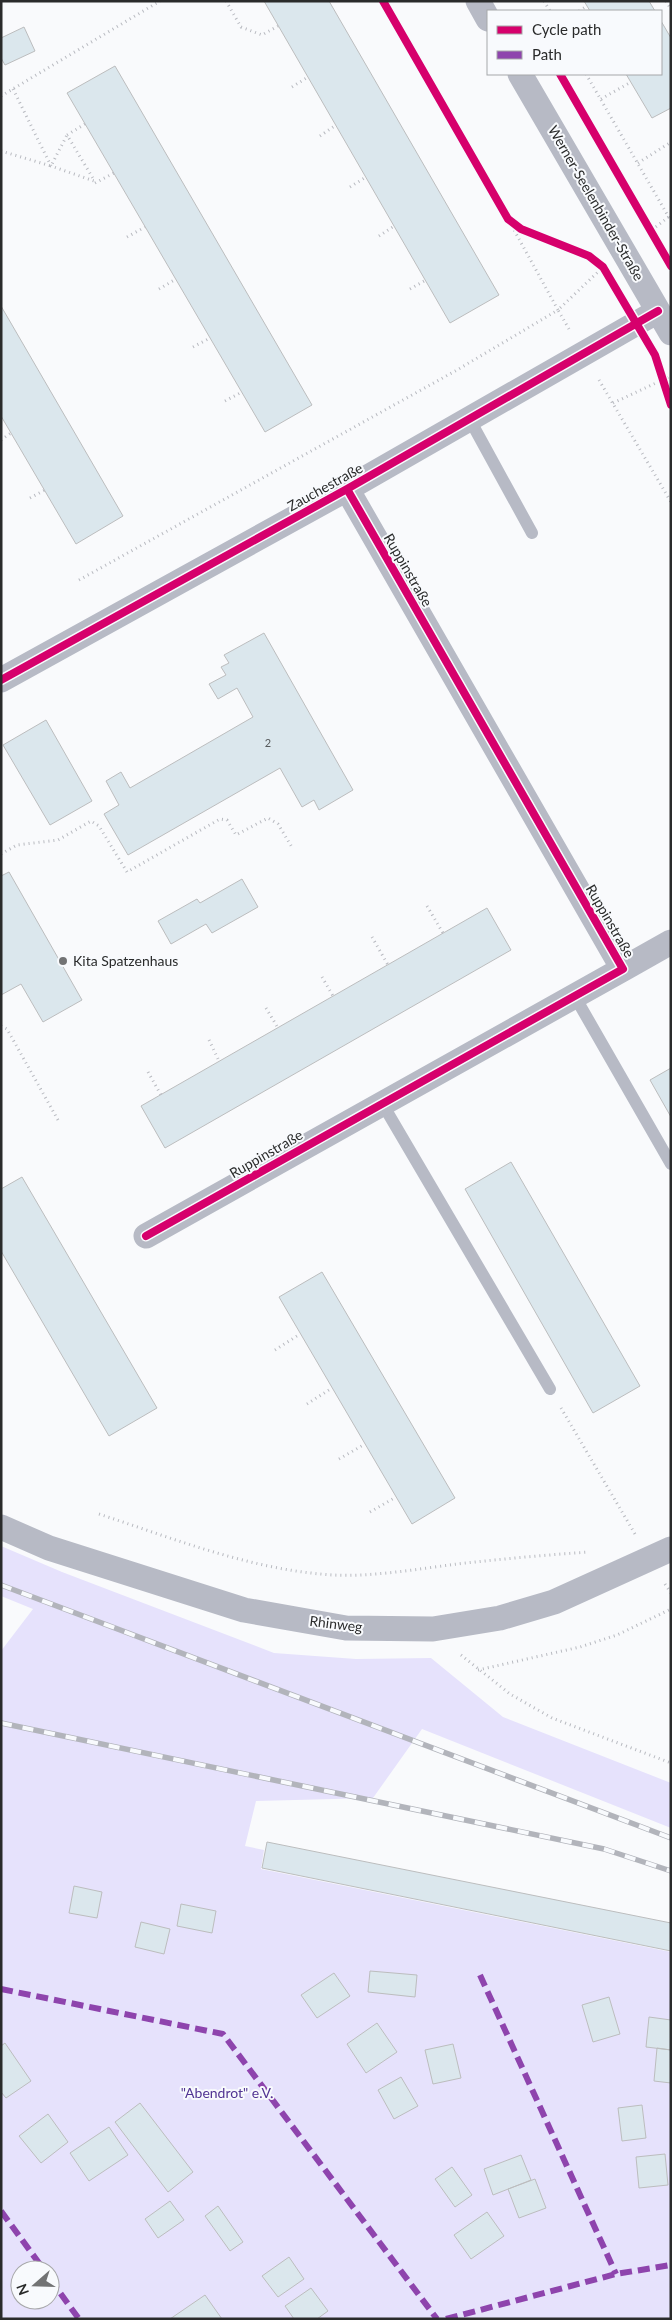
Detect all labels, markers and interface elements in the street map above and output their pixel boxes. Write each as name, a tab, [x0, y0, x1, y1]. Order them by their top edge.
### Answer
legend	[487, 10, 662, 75]
text: Cycle path	[532, 20, 601, 38]
text: Path	[532, 45, 562, 63]
street label: Werner-Seelenbinder-Straße	[545, 122, 648, 283]
street label: Zauchestraße	[284, 459, 365, 514]
street label: Ruppinstraße	[381, 530, 436, 609]
house number: 2	[265, 736, 271, 749]
street label: Ruppinstraße	[583, 881, 638, 960]
place label: Kita Spatzenhaus	[73, 952, 178, 969]
marker: Kita Spatzenhaus	[57, 955, 69, 967]
street label: Ruppinstraße	[226, 1126, 305, 1181]
street label: Rhinweg	[309, 1612, 364, 1635]
park label: "Abendrot" e.V.	[181, 2084, 273, 2101]
north arrow	[10, 2260, 60, 2310]
text: N	[12, 2282, 32, 2298]

